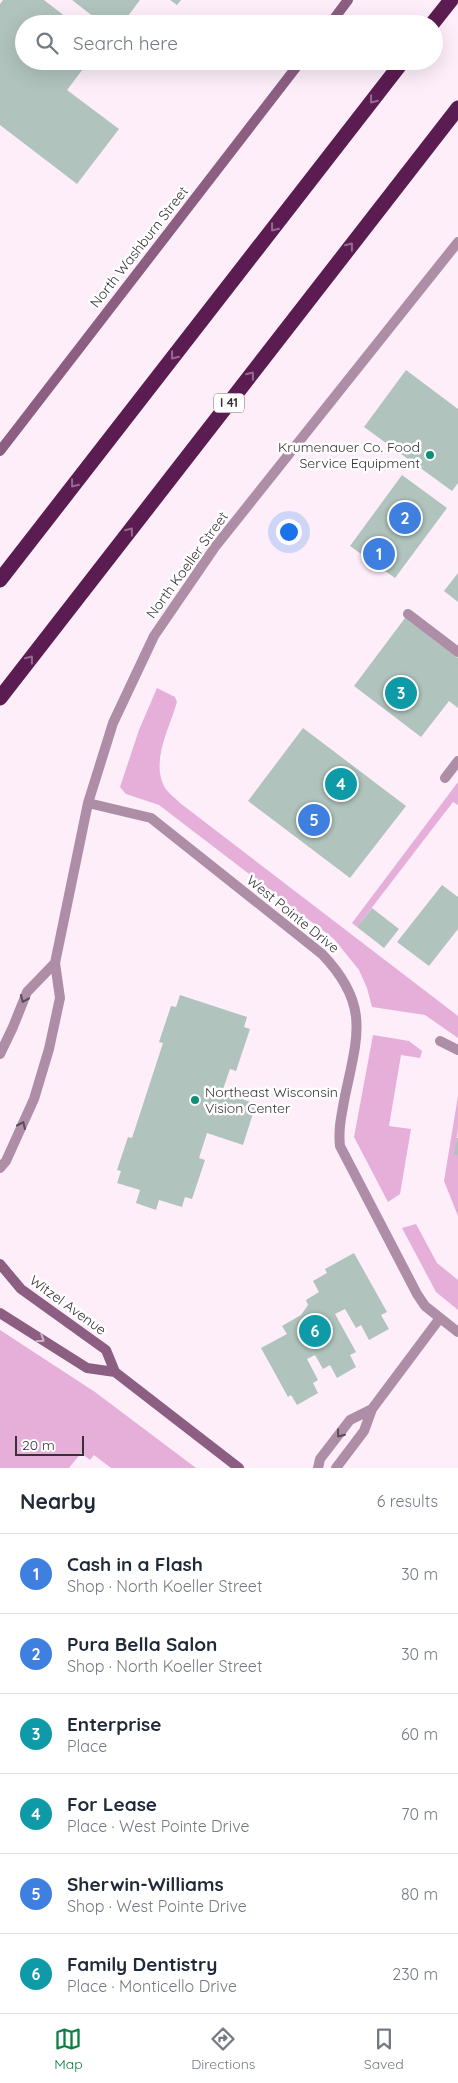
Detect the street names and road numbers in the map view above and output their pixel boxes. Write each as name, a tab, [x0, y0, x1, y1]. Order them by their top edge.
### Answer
street label: North Washburn Street	[86, 183, 192, 311]
road number: I 41	[214, 393, 244, 412]
street label: North Koeller Street	[142, 508, 232, 622]
street label: West Pointe Drive	[243, 871, 343, 957]
street label: Witzel Avenue	[26, 1271, 110, 1339]

